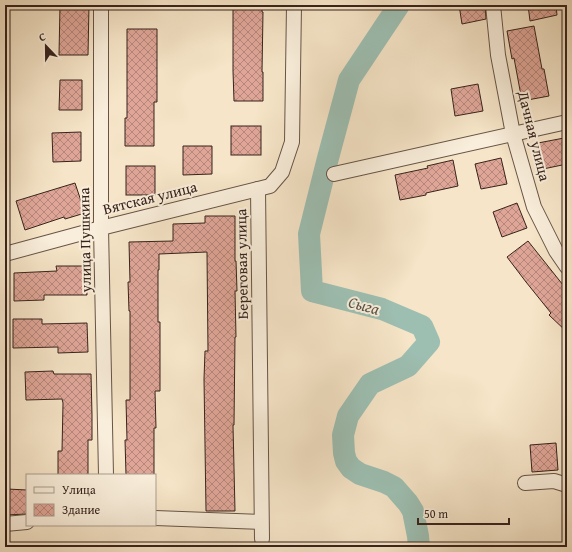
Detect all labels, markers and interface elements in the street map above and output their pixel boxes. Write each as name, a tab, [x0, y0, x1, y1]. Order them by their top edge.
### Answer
north arrow	[26, 26, 66, 66]
text: С	[36, 28, 48, 45]
street label: Дачная улица	[513, 88, 556, 184]
street label: Вятская улица	[101, 175, 200, 219]
street label: улица Пушкина	[73, 186, 96, 294]
street label: Береговая улица	[230, 208, 253, 319]
water label: Сыга	[346, 289, 383, 321]
legend	[26, 474, 156, 526]
text: Улица	[62, 481, 96, 498]
scale bar	[418, 500, 509, 526]
text: Здание	[62, 501, 101, 518]
text: 50 m	[424, 505, 448, 522]

